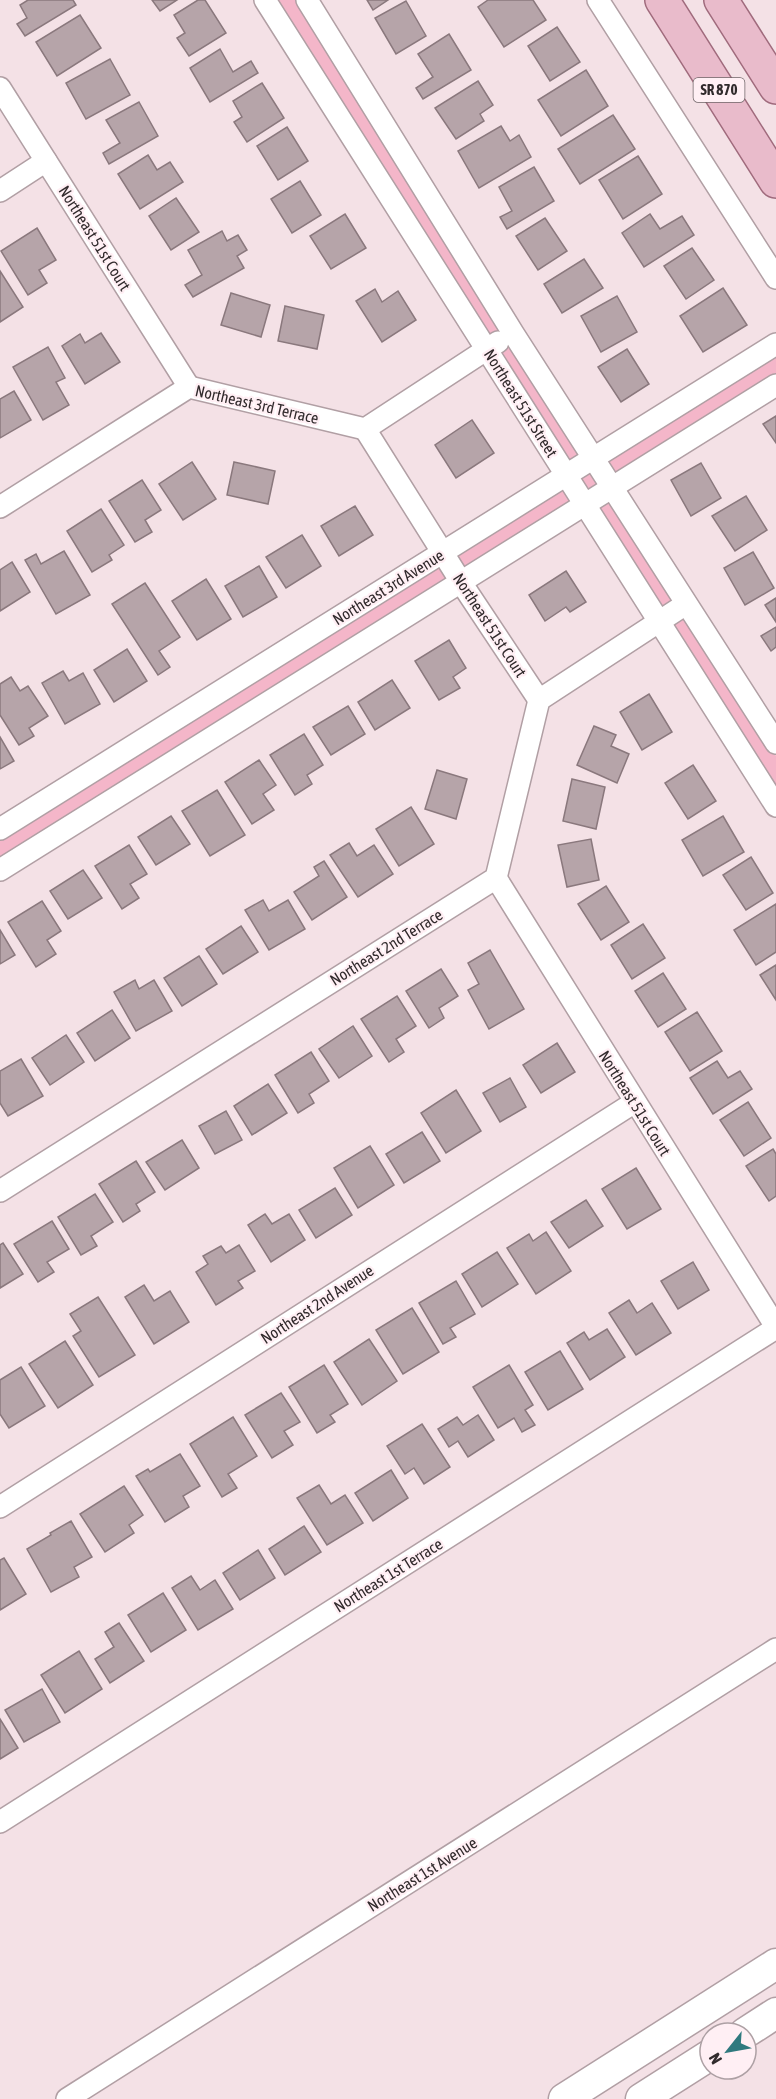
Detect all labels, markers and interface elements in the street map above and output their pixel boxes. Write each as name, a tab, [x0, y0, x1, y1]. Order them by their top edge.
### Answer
road number: SR 870	[694, 78, 744, 102]
street label: Northeast 51st Court	[56, 182, 135, 294]
street label: Northeast 51st Street	[481, 346, 562, 461]
street label: Northeast 3rd Terrace	[194, 381, 320, 427]
street label: Northeast 3rd Avenue	[329, 546, 447, 628]
street label: Northeast 51st Court	[450, 570, 530, 681]
street label: Northeast 2nd Terrace	[326, 905, 446, 989]
street label: Northeast 51st Court	[596, 1047, 675, 1159]
street label: Northeast 2nd Avenue	[257, 1261, 377, 1347]
street label: Northeast 1st Terrace	[331, 1534, 445, 1616]
street label: Northeast 1st Avenue	[364, 1833, 480, 1915]
north arrow	[698, 2021, 758, 2081]
text: N	[705, 2050, 725, 2067]

